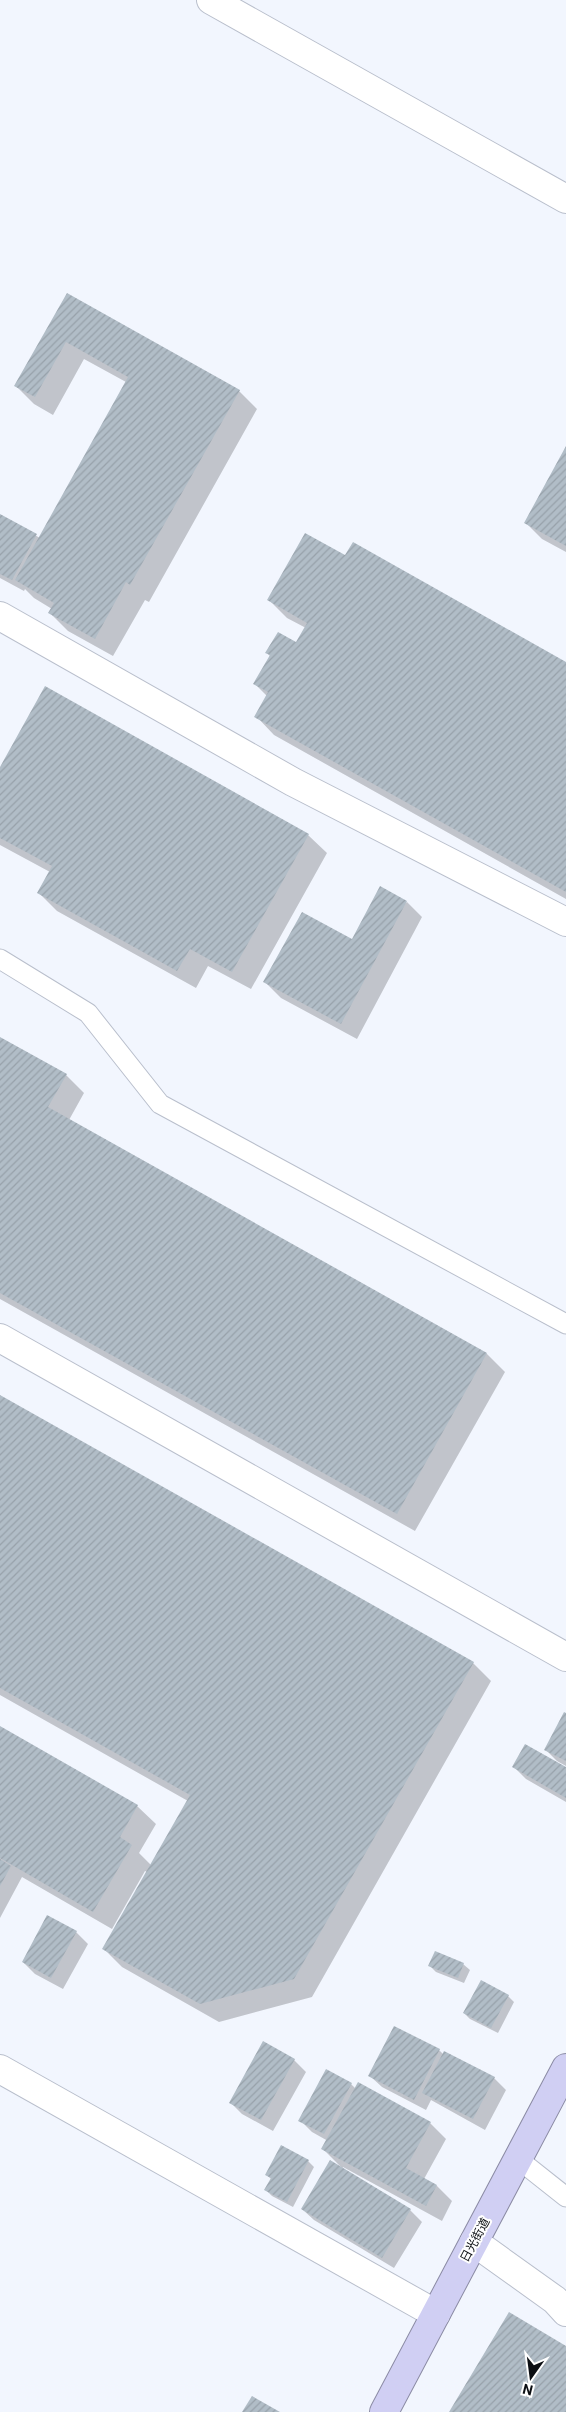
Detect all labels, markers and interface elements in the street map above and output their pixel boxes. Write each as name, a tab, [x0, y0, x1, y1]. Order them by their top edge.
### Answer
street label: 日光街道	[458, 2216, 492, 2264]
north arrow	[506, 2352, 556, 2402]
text: N	[521, 2381, 535, 2399]

